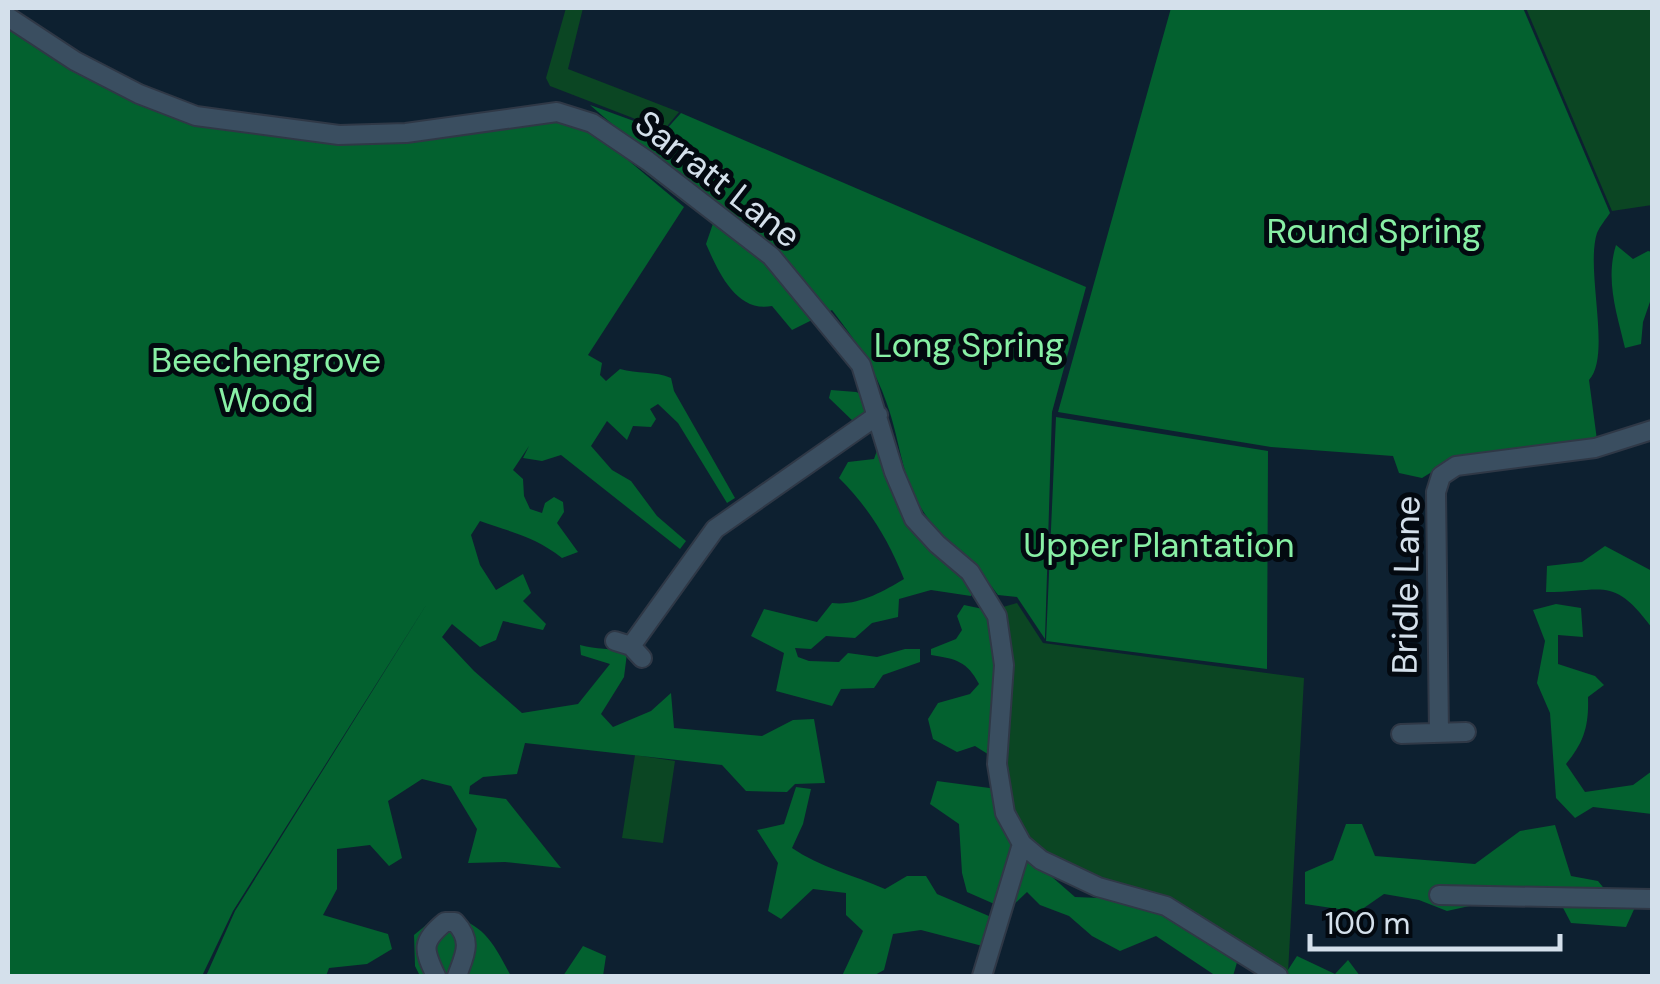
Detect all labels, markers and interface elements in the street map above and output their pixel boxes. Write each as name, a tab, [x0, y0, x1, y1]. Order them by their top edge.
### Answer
street label: Sarratt Lane	[626, 100, 810, 258]
park label: Round Spring	[1266, 208, 1482, 254]
park label: Long Spring	[874, 322, 1064, 368]
park label: Beechengrove Wood	[151, 337, 381, 423]
street label: Bridle Lane	[1381, 495, 1431, 675]
park label: Upper Plantation	[1023, 522, 1295, 568]
scale bar	[1310, 889, 1560, 951]
text: 100 m	[1325, 904, 1410, 943]

